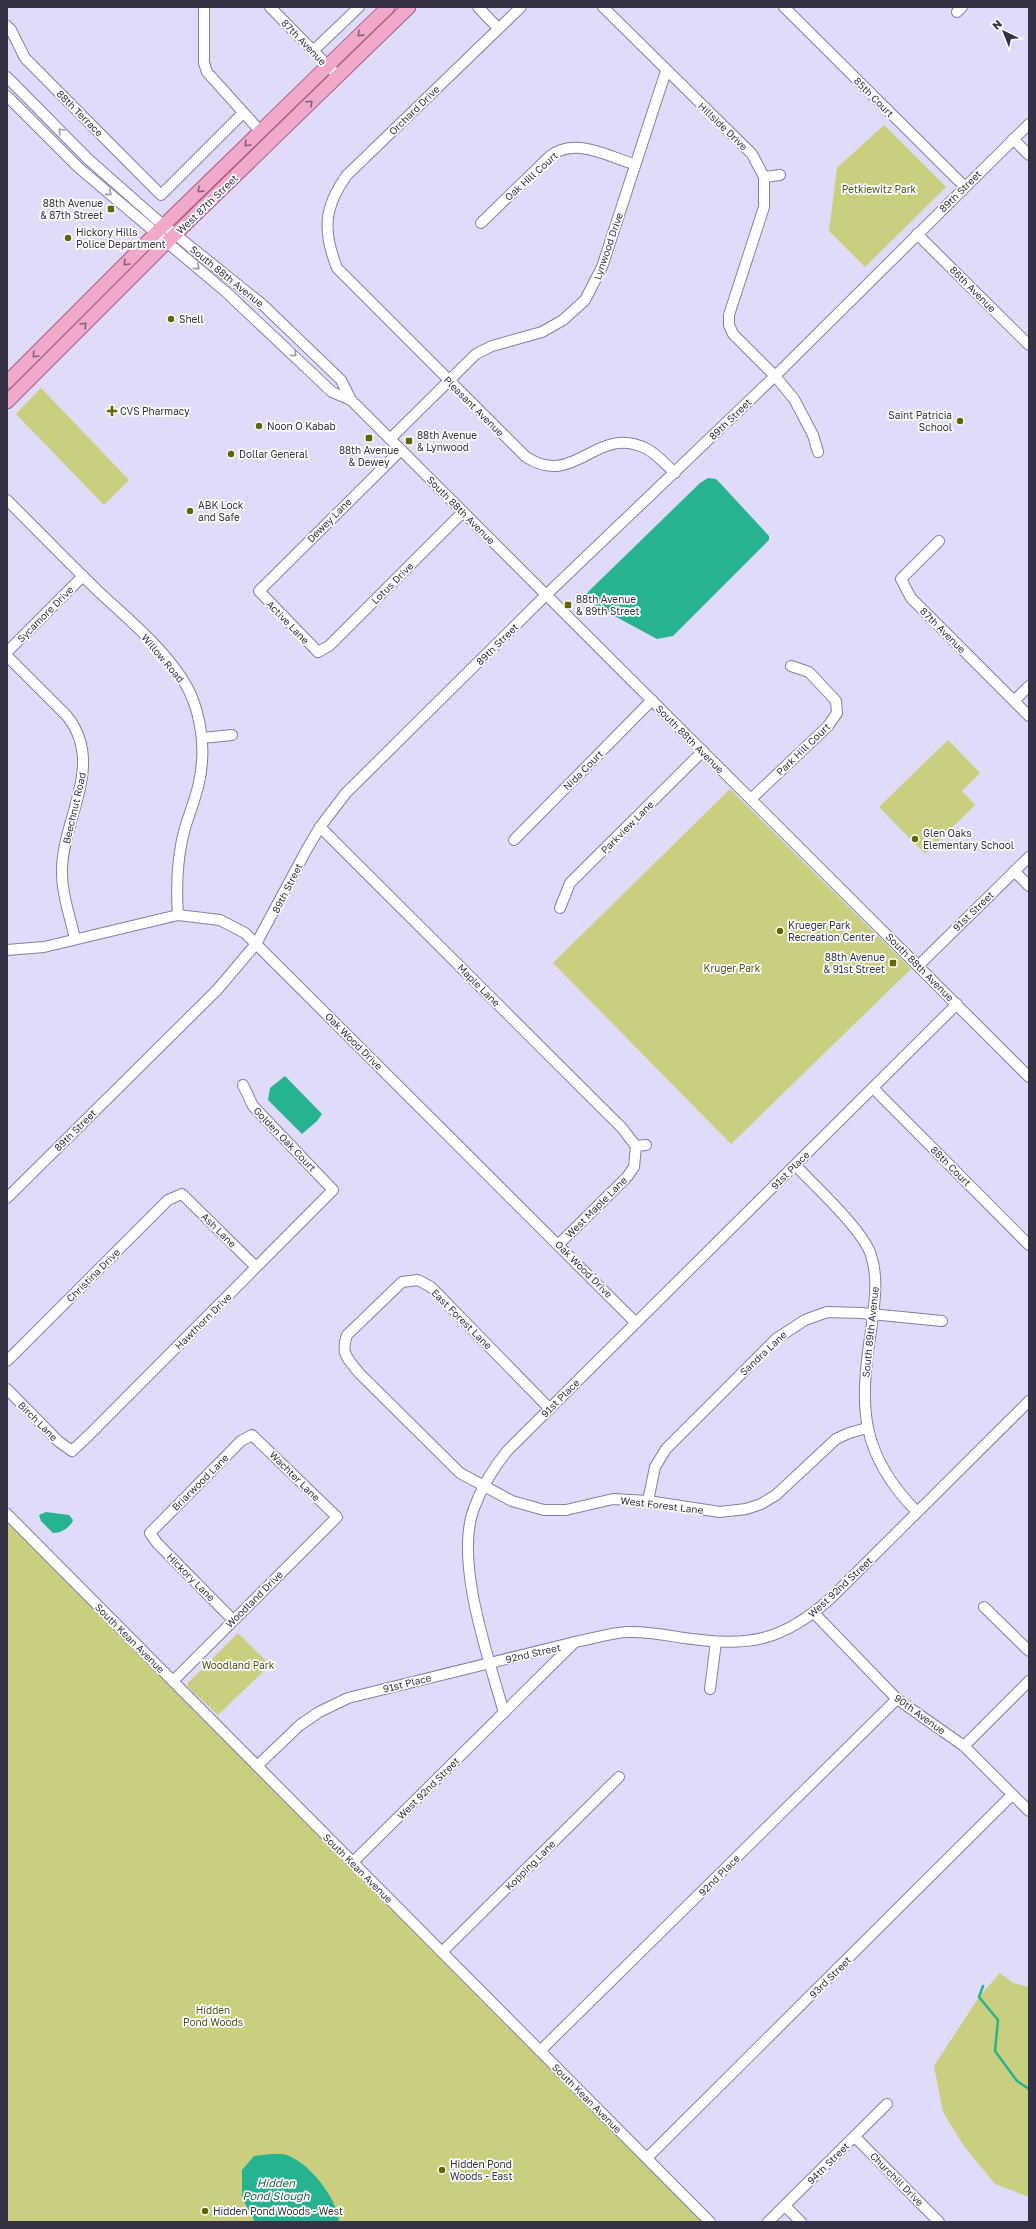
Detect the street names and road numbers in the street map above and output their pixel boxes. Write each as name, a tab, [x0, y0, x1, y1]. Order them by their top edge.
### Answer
street label: 87th Avenue	[279, 16, 329, 68]
street label: 85th Court	[852, 75, 896, 119]
street label: Orchard Drive	[386, 83, 442, 137]
street label: 88th Terrace	[54, 87, 106, 139]
street label: Hillside Drive	[696, 99, 750, 153]
street label: Oak Hill Court	[502, 149, 560, 203]
street label: 89th Street	[937, 168, 983, 214]
street label: West 87th Street	[174, 172, 240, 236]
street label: Lynwood Drive	[591, 211, 625, 281]
street label: South 88th Avenue	[188, 243, 266, 310]
street label: 86th Avenue	[948, 264, 999, 315]
street label: Pleasant Avenue	[442, 374, 507, 439]
street label: 89th Street	[706, 396, 754, 442]
street label: South 88th Avenue	[424, 473, 498, 547]
street label: Dewey Lane	[304, 495, 354, 545]
street label: Lotus Drive	[369, 559, 416, 606]
street label: Sycamore Drive	[14, 583, 76, 645]
street label: Active Lane	[264, 598, 312, 646]
street label: 87th Avenue	[918, 605, 968, 655]
street label: 89th Street	[474, 621, 520, 667]
street label: Willow Road	[139, 631, 187, 685]
street label: South 88th Avenue	[653, 702, 727, 776]
street label: Park Hill Court	[774, 720, 832, 778]
street label: Nida Court	[561, 748, 605, 792]
street label: Beechnut Road	[60, 771, 88, 845]
street label: Parkview Lane	[598, 798, 656, 856]
street label: 89th Street	[269, 861, 305, 915]
street label: 91st Street	[950, 889, 996, 933]
street label: South 88th Avenue	[883, 930, 957, 1004]
street label: Maple Lane	[455, 961, 503, 1009]
street label: Oak Wood Drive	[323, 1010, 385, 1072]
street label: Golden Oak Court	[251, 1104, 319, 1174]
street label: 89th Street	[52, 1107, 98, 1153]
street label: 88th Court	[928, 1143, 974, 1189]
street label: 91st Place	[768, 1148, 812, 1192]
street label: West Maple Lane	[563, 1174, 629, 1240]
street label: Ash Lane	[199, 1210, 239, 1250]
street label: Oak Wood Drive	[553, 1238, 615, 1300]
street label: Christina Drive	[64, 1246, 122, 1304]
street label: East Forest Lane	[429, 1286, 495, 1352]
street label: South 89th Avenue	[859, 1286, 881, 1378]
street label: Hawthorn Drive	[172, 1290, 234, 1352]
street label: Sandra Lane	[737, 1328, 789, 1378]
street label: 91st Place	[538, 1376, 582, 1420]
street label: Birch Lane	[16, 1399, 60, 1443]
street label: Wachter Lane	[267, 1448, 323, 1504]
street label: Briarwood Lane	[169, 1451, 231, 1513]
street label: West Forest Lane	[620, 1494, 704, 1516]
street label: Hickory Lane	[165, 1551, 218, 1604]
street label: West 92nd Street	[806, 1554, 874, 1620]
street label: Woodland Drive	[223, 1568, 285, 1630]
street label: South Kean Avenue	[93, 1601, 167, 1675]
street label: 92nd Street	[504, 1641, 562, 1665]
street label: 91st Place	[382, 1671, 433, 1695]
street label: 90th Avenue	[892, 1691, 948, 1737]
street label: West 92nd Street	[394, 1754, 462, 1822]
street label: South Kean Avenue	[321, 1831, 395, 1905]
street label: Kopping Lane	[502, 1837, 558, 1893]
street label: 92nd Place	[696, 1852, 742, 1898]
street label: 93rd Street	[807, 1954, 853, 2000]
street label: South Kean Avenue	[550, 2061, 624, 2135]
street label: 94th Street	[805, 2140, 851, 2186]
street label: Churchill Drive	[868, 2150, 926, 2208]

